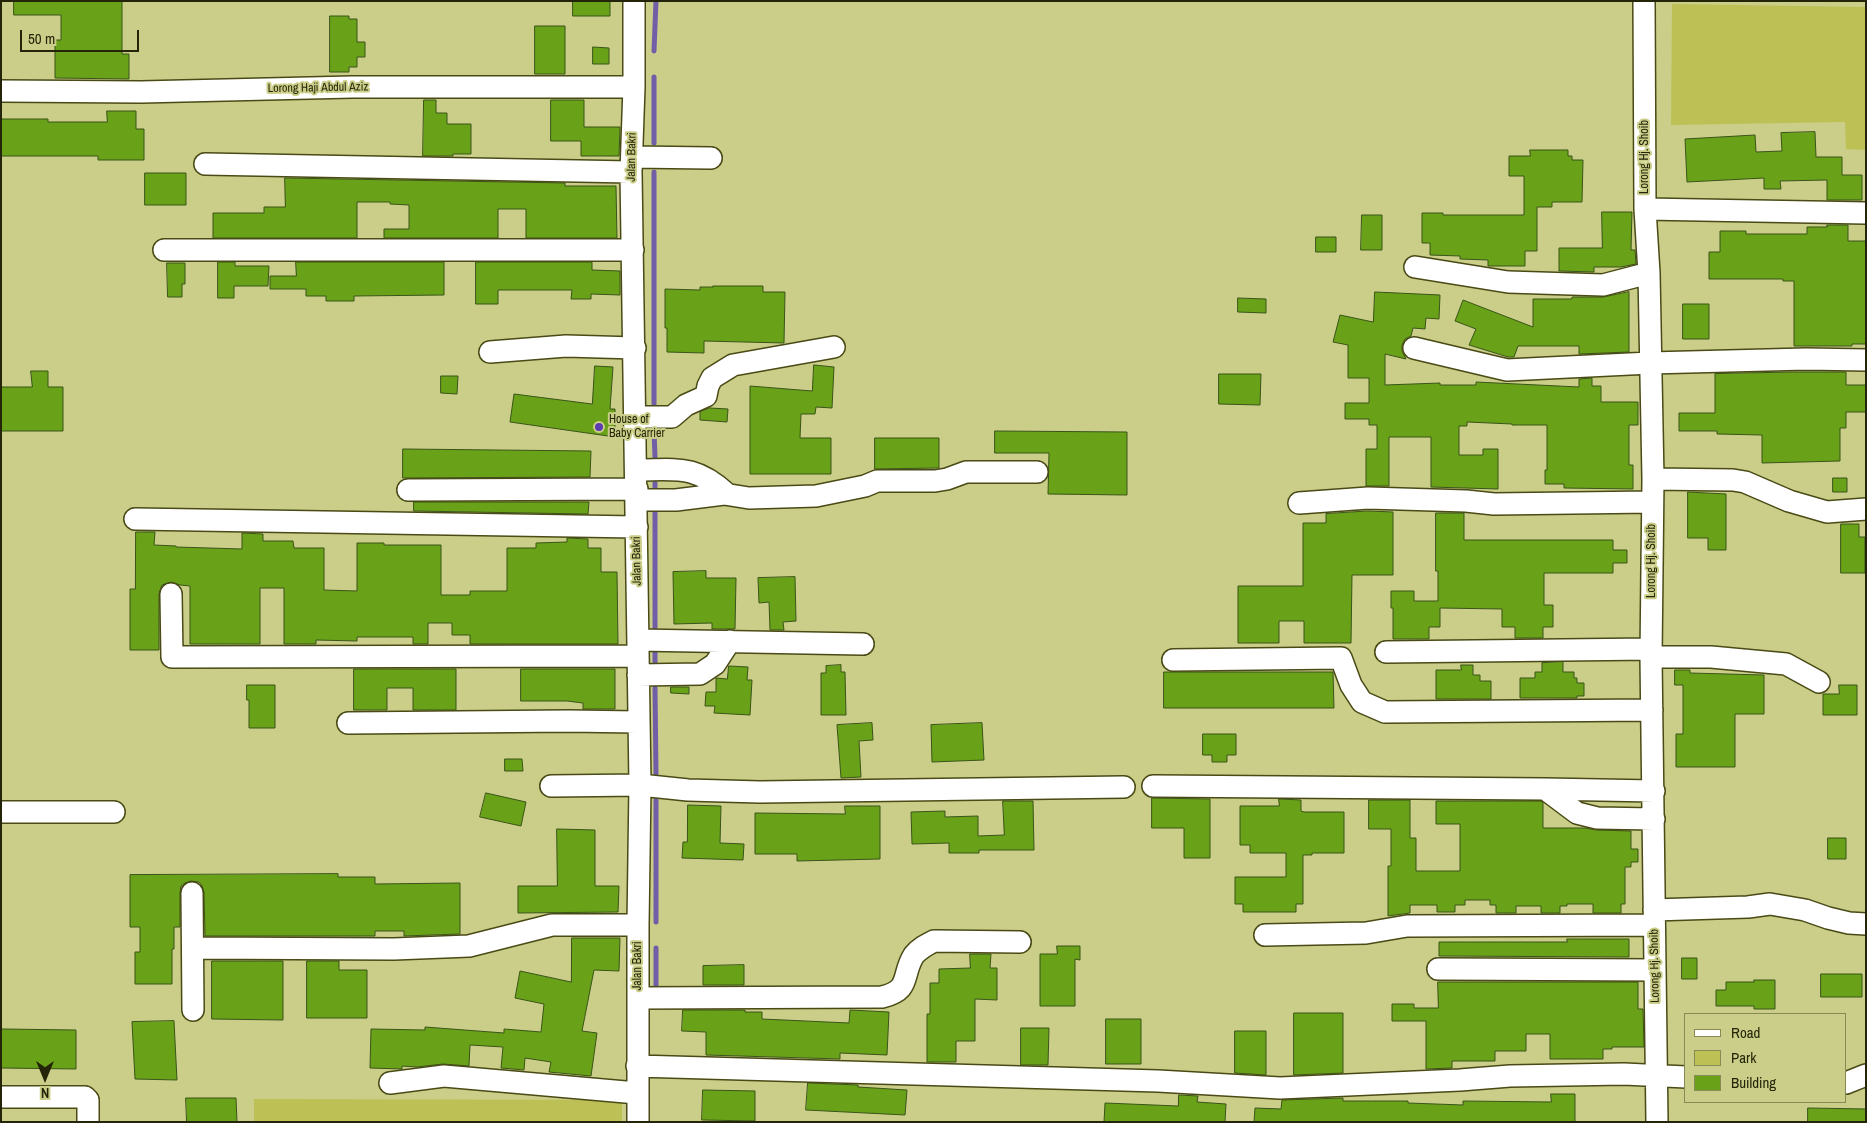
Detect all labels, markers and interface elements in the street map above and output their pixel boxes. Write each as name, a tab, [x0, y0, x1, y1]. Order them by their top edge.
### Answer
scale bar	[22, 20, 141, 52]
text: 50 m	[28, 28, 55, 49]
street label: Lorong Haji Abdul Aziz	[268, 80, 368, 96]
street label: Lorong Hj. Shoib	[1638, 120, 1652, 194]
street label: Jalan Bakri	[624, 132, 640, 182]
place label: House of Baby Carrier	[609, 413, 665, 441]
marker: House of Baby Carrier	[593, 421, 605, 433]
street label: Lorong Hj. Shoib	[1645, 524, 1659, 598]
street label: Jalan Bakri	[629, 536, 645, 586]
street label: Lorong Hj. Shoib	[1647, 929, 1663, 1003]
street label: Jalan Bakri	[631, 941, 645, 991]
legend	[1684, 1013, 1847, 1103]
text: Road	[1731, 1022, 1760, 1043]
text: Park	[1731, 1047, 1756, 1068]
north arrow	[20, 1053, 70, 1103]
text: Building	[1731, 1072, 1776, 1093]
text: N	[41, 1084, 49, 1102]

